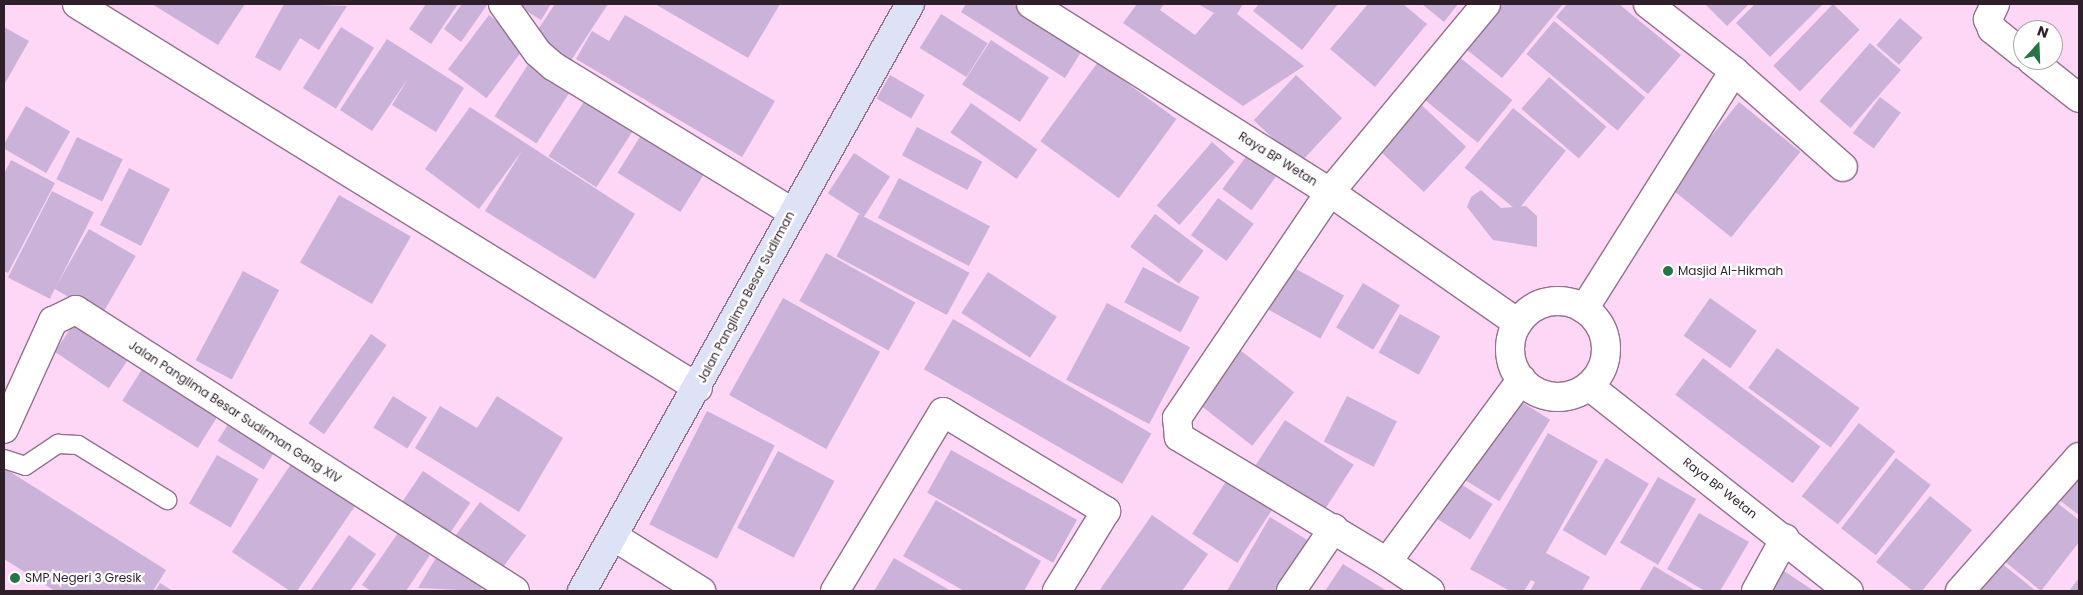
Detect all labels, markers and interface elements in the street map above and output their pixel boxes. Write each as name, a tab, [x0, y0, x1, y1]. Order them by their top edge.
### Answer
north arrow	[2013, 20, 2063, 70]
text: N	[2034, 21, 2051, 43]
street label: Raya BP Wetan	[1236, 129, 1320, 189]
street label: Jalan Panglima Besar Sudirman	[695, 209, 797, 385]
place label: Masjid Al-Hikmah	[1678, 264, 1783, 278]
marker: Masjid Al-Hikmah	[1662, 265, 1674, 277]
street label: Jalan Panglima Besar Sudirman Gang XIV	[126, 338, 344, 486]
street label: Raya BP Wetan	[1680, 455, 1760, 521]
place label: SMP Negeri 3 Gresik	[25, 571, 142, 585]
marker: SMP Negeri 3 Gresik	[9, 572, 21, 584]

